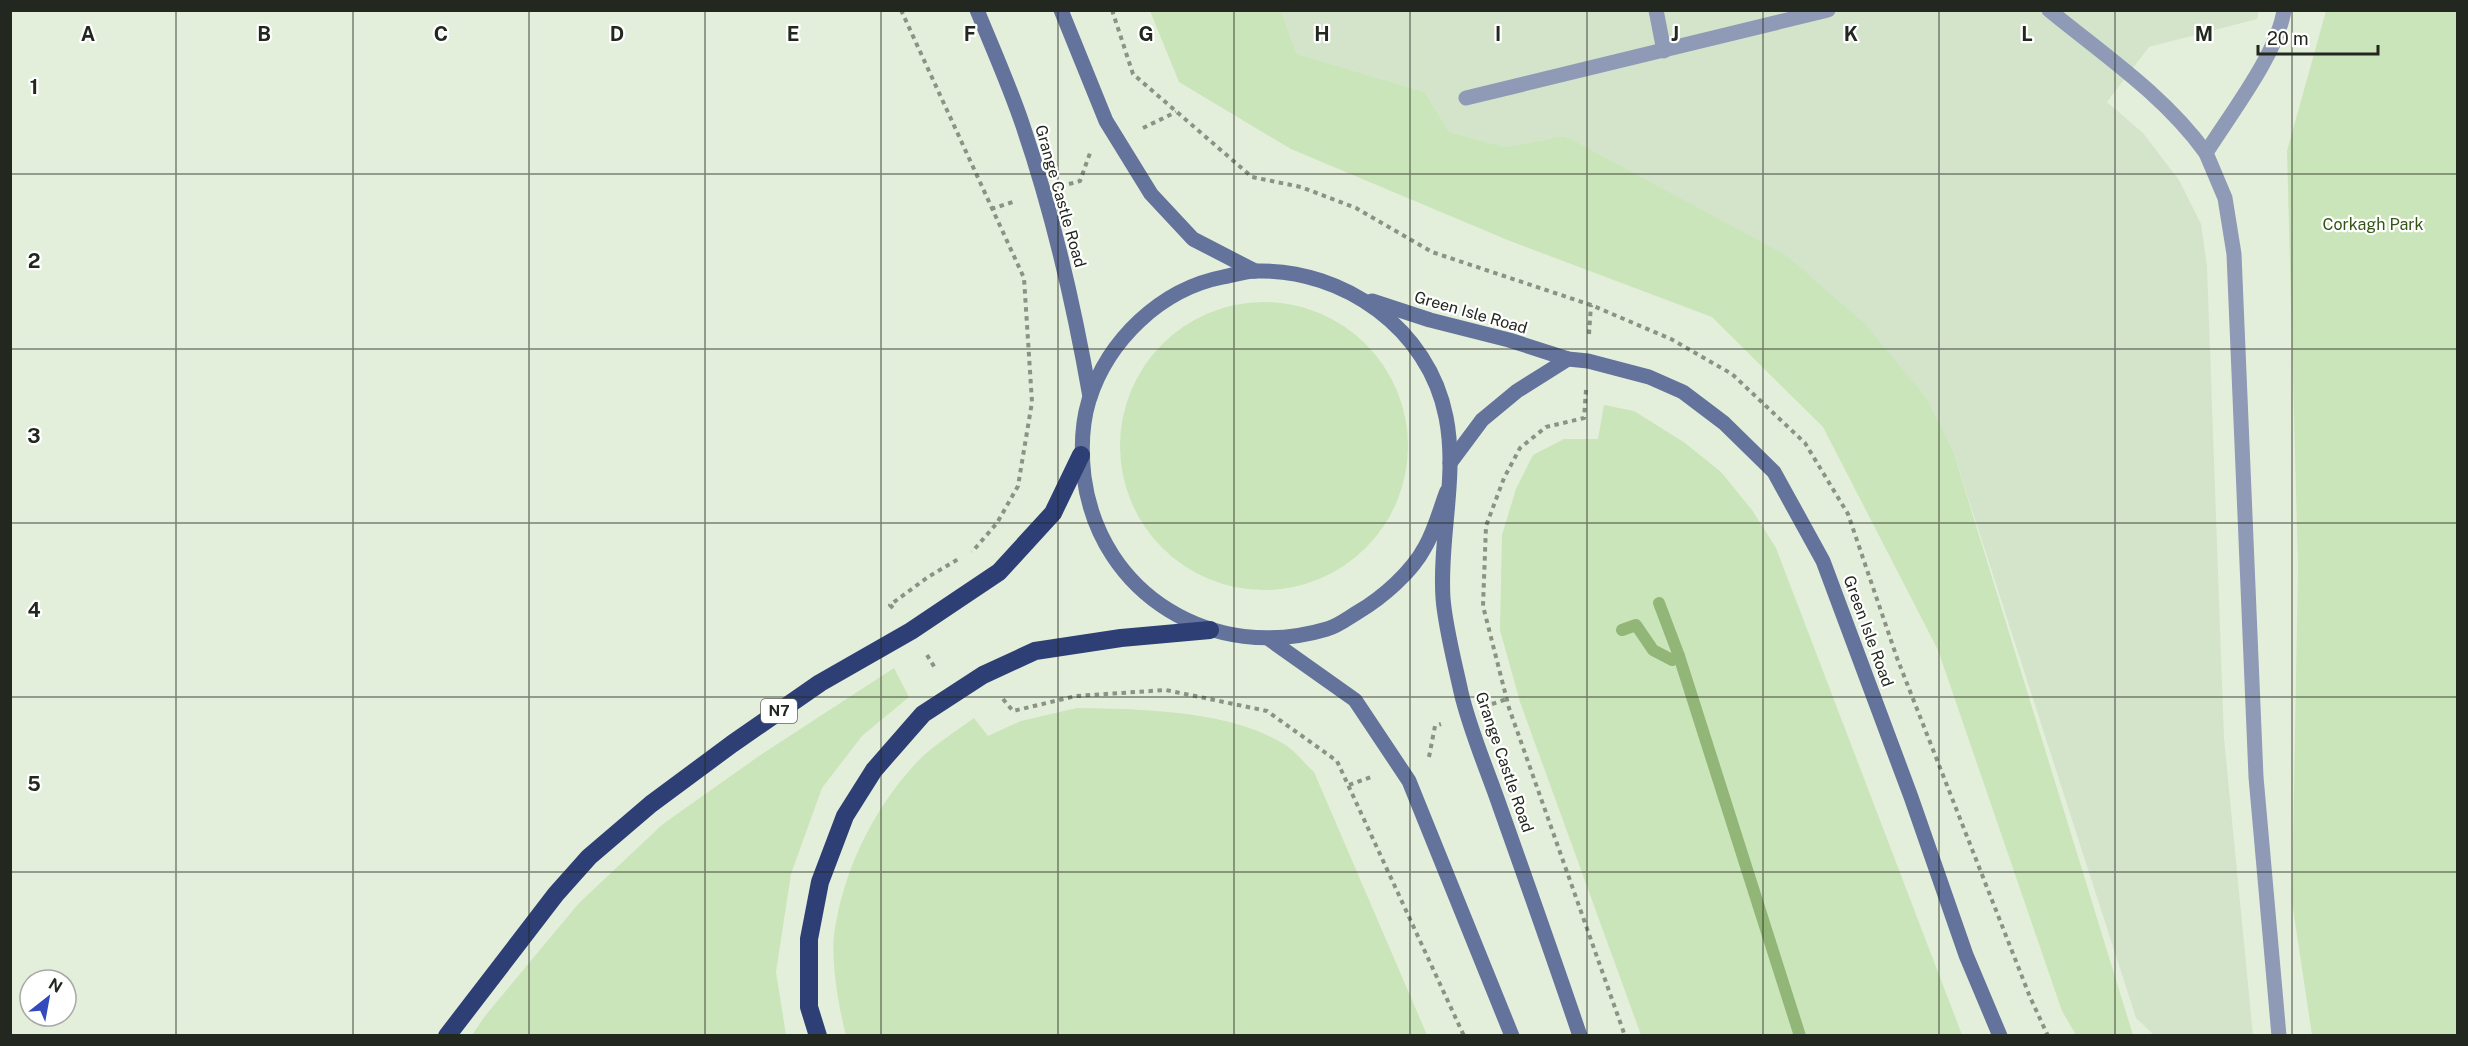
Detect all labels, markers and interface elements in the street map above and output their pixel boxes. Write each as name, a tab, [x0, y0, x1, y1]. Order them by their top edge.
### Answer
scale bar	[2258, 18, 2378, 56]
text: A	[81, 22, 95, 46]
text: B	[257, 22, 271, 46]
text: C	[434, 22, 448, 46]
text: D	[610, 22, 624, 46]
text: E	[787, 22, 799, 46]
text: F	[964, 22, 976, 46]
text: G	[1138, 22, 1154, 46]
text: H	[1314, 22, 1330, 46]
text: I	[1495, 22, 1501, 46]
text: J	[1671, 22, 1679, 46]
text: K	[1844, 22, 1858, 46]
text: L	[2021, 22, 2033, 46]
text: M	[2195, 22, 2213, 46]
text: 20 m	[2267, 28, 2309, 49]
text: 1	[30, 75, 38, 99]
street label: Grange Castle Road	[1031, 123, 1090, 270]
park label: Corkagh Park	[2322, 215, 2424, 234]
text: 2	[28, 249, 40, 273]
street label: Green Isle Road	[1412, 287, 1530, 338]
text: 3	[27, 424, 41, 448]
street label: Green Isle Road	[1840, 573, 1897, 689]
text: 4	[27, 598, 41, 622]
street label: Grange Castle Road	[1472, 689, 1537, 835]
road number: N7	[761, 699, 797, 723]
text: 5	[27, 772, 41, 796]
north arrow	[18, 968, 78, 1028]
text: N	[45, 974, 66, 997]

